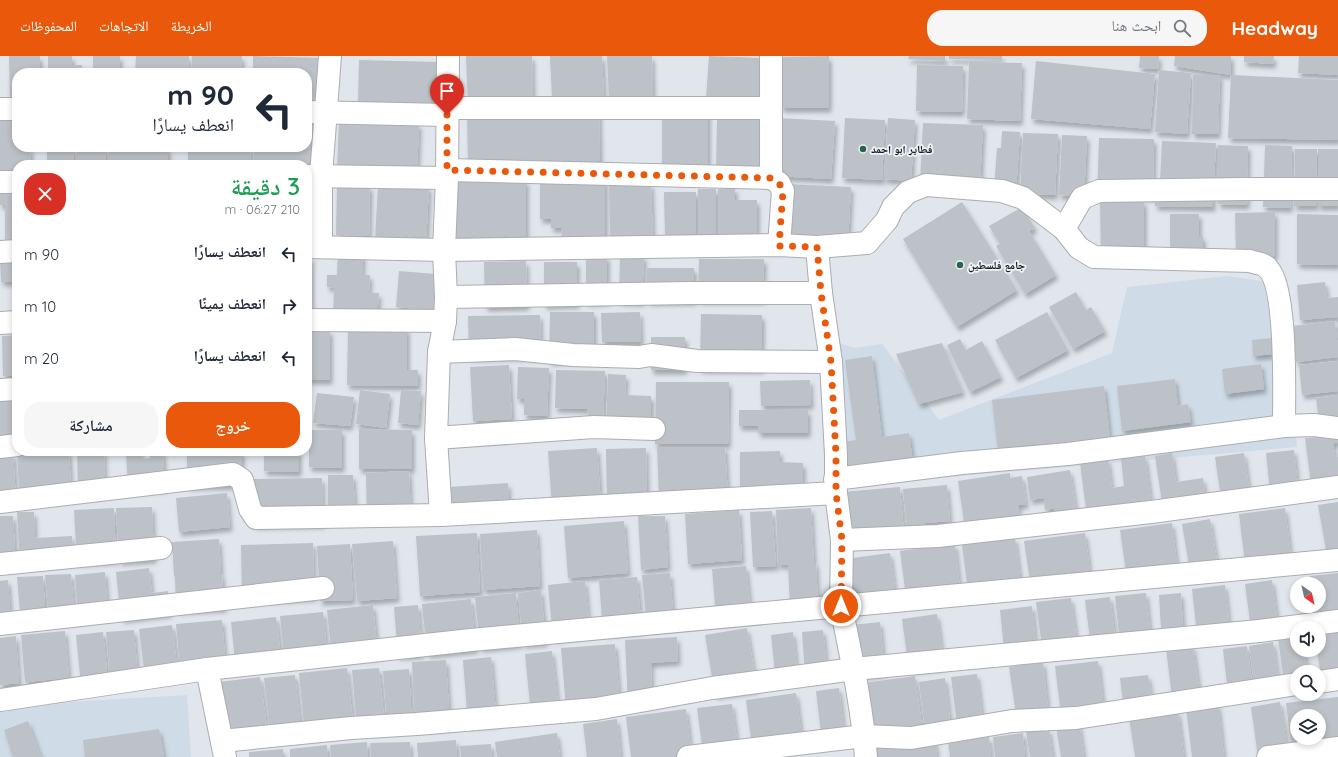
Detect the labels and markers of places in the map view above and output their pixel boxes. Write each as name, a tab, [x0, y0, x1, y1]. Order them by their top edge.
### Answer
pin	[430, 74, 464, 115]
place label: فطاير ابو احمد	[871, 142, 933, 156]
marker: فطاير ابو احمد	[858, 144, 868, 154]
place label: جامع فلسطين	[968, 258, 1025, 273]
marker: جامع فلسطين	[955, 260, 965, 270]

